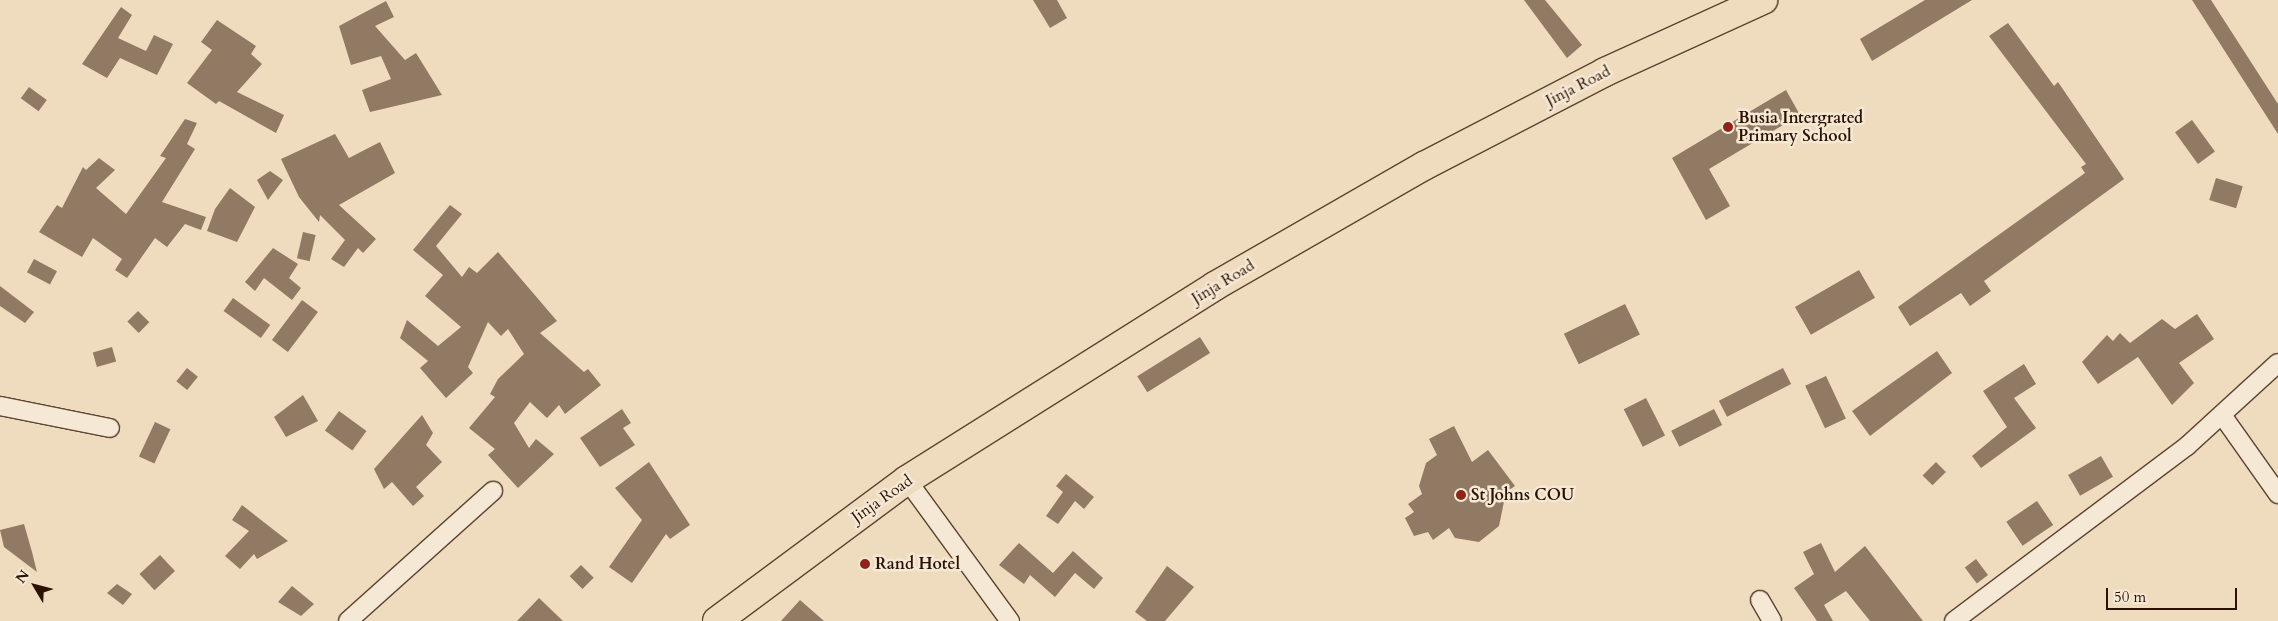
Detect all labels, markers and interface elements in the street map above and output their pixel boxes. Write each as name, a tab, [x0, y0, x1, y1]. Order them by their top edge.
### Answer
street label: Jinja Road	[1543, 62, 1613, 110]
place label: Busia Intergrated Primary School	[1738, 108, 1863, 146]
marker: Busia Intergrated Primary School	[1722, 121, 1734, 133]
street label: Jinja Road	[1188, 256, 1258, 308]
street label: Jinja Road	[848, 471, 916, 527]
place label: St Johns COU	[1471, 485, 1574, 505]
marker: St Johns COU	[1455, 489, 1467, 501]
place label: Rand Hotel	[875, 554, 960, 574]
marker: Rand Hotel	[859, 558, 871, 570]
north arrow	[10, 561, 60, 611]
text: N	[11, 566, 34, 587]
scale bar	[2108, 578, 2239, 610]
text: 50 m	[2114, 587, 2146, 607]

